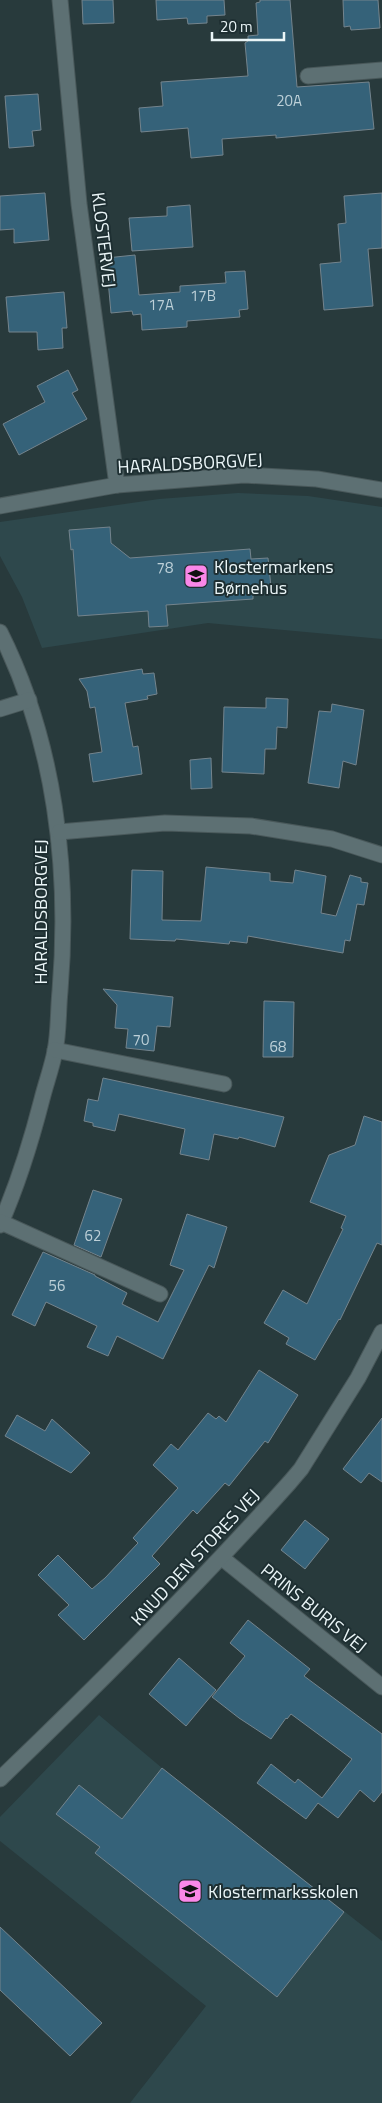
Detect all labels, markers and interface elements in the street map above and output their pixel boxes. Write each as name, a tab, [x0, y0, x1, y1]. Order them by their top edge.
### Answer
scale bar	[212, 10, 284, 42]
text: 20 m	[220, 15, 253, 38]
house number: 20A	[276, 89, 302, 112]
street label: KLOSTERVEJ	[85, 191, 123, 289]
house number: 17B	[190, 284, 216, 307]
house number: 17A	[148, 293, 174, 316]
street label: HARALDSBORGVEJ	[117, 446, 263, 480]
place label: Klostermarkens Børnehus	[214, 553, 334, 601]
house number: 78	[157, 556, 173, 579]
school or university icon: Klostermarkens Børnehus	[183, 563, 209, 589]
street label: HARALDSBORGVEJ	[27, 839, 54, 985]
house number: 70	[133, 1028, 149, 1051]
house number: 68	[270, 1035, 286, 1058]
house number: 62	[85, 1224, 101, 1247]
house number: 56	[49, 1274, 65, 1297]
street label: KNUD DEN STORES VEJ	[124, 1483, 266, 1631]
street label: PRINS BURIS VEJ	[255, 1557, 373, 1659]
school or university icon: Klostermarksskolen	[177, 1878, 203, 1904]
place label: Klostermarksskolen	[208, 1878, 358, 1905]

